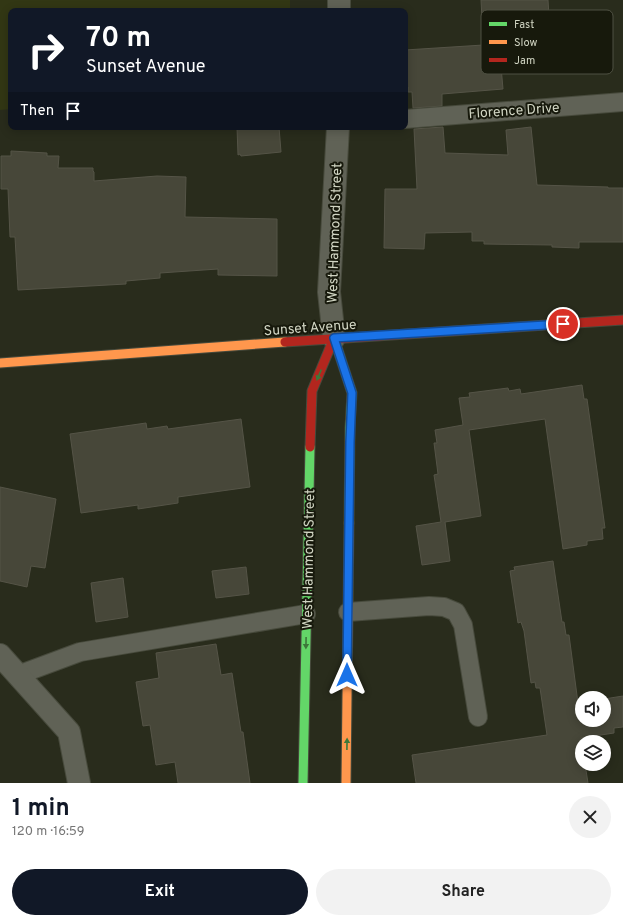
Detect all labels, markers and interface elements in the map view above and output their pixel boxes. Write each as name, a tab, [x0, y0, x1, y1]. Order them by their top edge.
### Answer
legend	[481, 10, 613, 74]
text: Fast	[514, 18, 534, 32]
text: 70 m	[86, 21, 151, 57]
icon: right	[20, 24, 72, 76]
text: Slow	[514, 36, 537, 50]
text: Jam	[514, 54, 535, 68]
text: Sunset Avenue	[86, 56, 205, 79]
icon: arrive	[62, 100, 84, 122]
street label: Florence Drive	[468, 100, 560, 123]
text: Then	[20, 102, 54, 121]
street label: West Hammond Street	[325, 163, 346, 304]
pin	[546, 307, 580, 341]
icon: arrive	[552, 313, 574, 335]
street label: Sunset Avenue	[263, 317, 357, 340]
one-way arrow	[316, 369, 322, 381]
street label: West Hammond Street	[300, 489, 319, 629]
one-way arrow	[302, 637, 309, 649]
position arrow	[326, 654, 368, 696]
map controls	[575, 691, 611, 771]
button: sound	[575, 691, 611, 727]
button: layers	[575, 735, 611, 771]
one-way arrow	[344, 737, 350, 750]
text: 1 min	[12, 794, 70, 824]
button: close	[569, 796, 611, 838]
text: 120 m · 16:59	[12, 824, 85, 840]
button: Exit	[12, 869, 308, 915]
button: Share	[316, 869, 611, 915]

